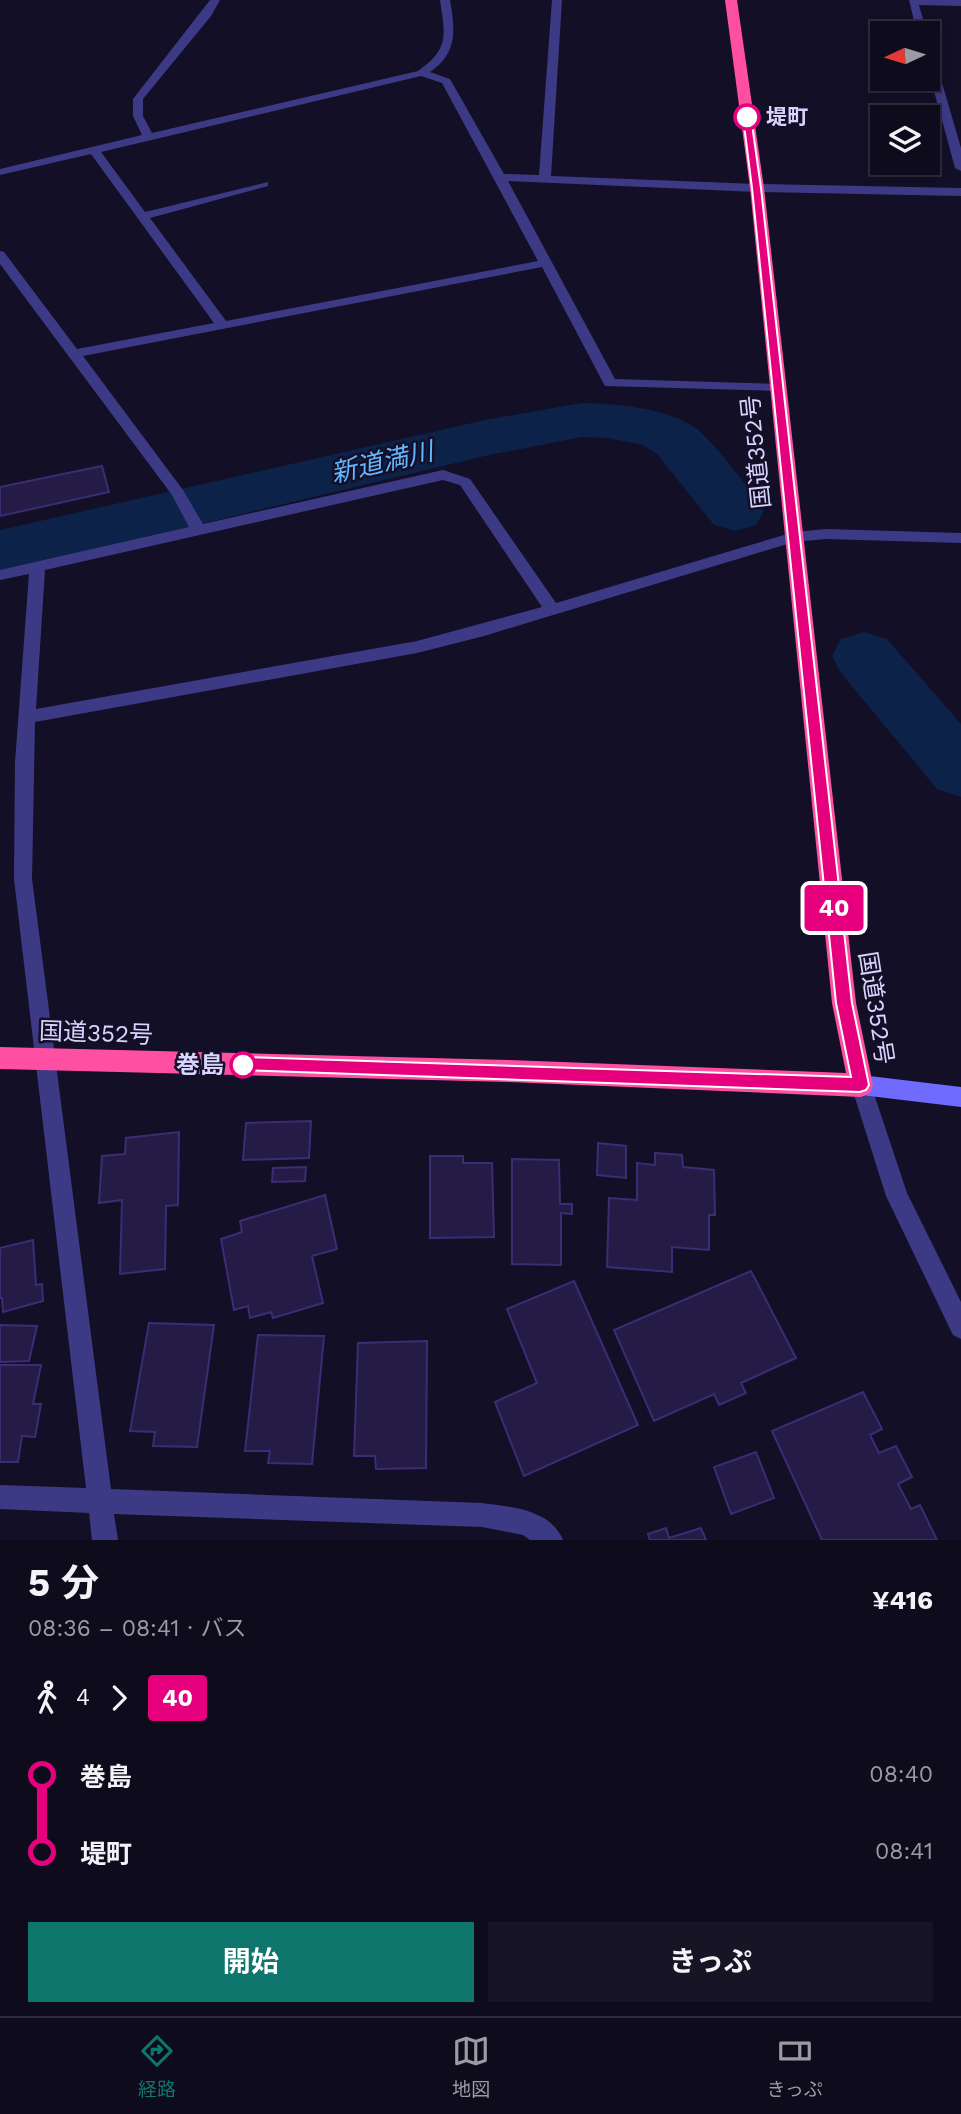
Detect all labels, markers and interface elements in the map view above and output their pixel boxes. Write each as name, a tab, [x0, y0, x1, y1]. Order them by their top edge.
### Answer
north arrow	[870, 21, 940, 91]
map controls	[870, 21, 940, 175]
marker: 堤町	[734, 104, 760, 130]
place label: 堤町	[766, 104, 808, 129]
button: layers	[870, 105, 940, 175]
street label: 国道352号	[736, 394, 776, 510]
water label: 新道満川	[328, 435, 439, 488]
line badge: 40	[802, 885, 866, 931]
text: 40	[819, 894, 849, 922]
street label: 国道352号	[853, 950, 899, 1066]
street label: 国道352号	[39, 1017, 153, 1049]
place label: 巻島	[176, 1051, 224, 1079]
marker: 巻島	[230, 1052, 256, 1078]
text: 5 分	[28, 1561, 99, 1605]
text: ¥416	[872, 1585, 933, 1615]
text: 08:36 – 08:41 · バス	[28, 1615, 246, 1642]
icon: walk	[28, 1679, 66, 1717]
icon: forward	[100, 1679, 138, 1717]
text: 4	[76, 1684, 90, 1711]
text: 40	[162, 1684, 193, 1712]
text: 08:40	[869, 1761, 933, 1788]
text: 巻島	[80, 1762, 132, 1792]
text: 08:41	[875, 1838, 933, 1865]
text: 堤町	[80, 1839, 132, 1869]
button: 開始	[28, 1922, 474, 2002]
button: きっぷ	[488, 1922, 933, 2002]
tab: 経路	[138, 2032, 176, 2101]
tab: 地図	[452, 2032, 490, 2101]
tab: きっぷ	[767, 2032, 823, 2101]

